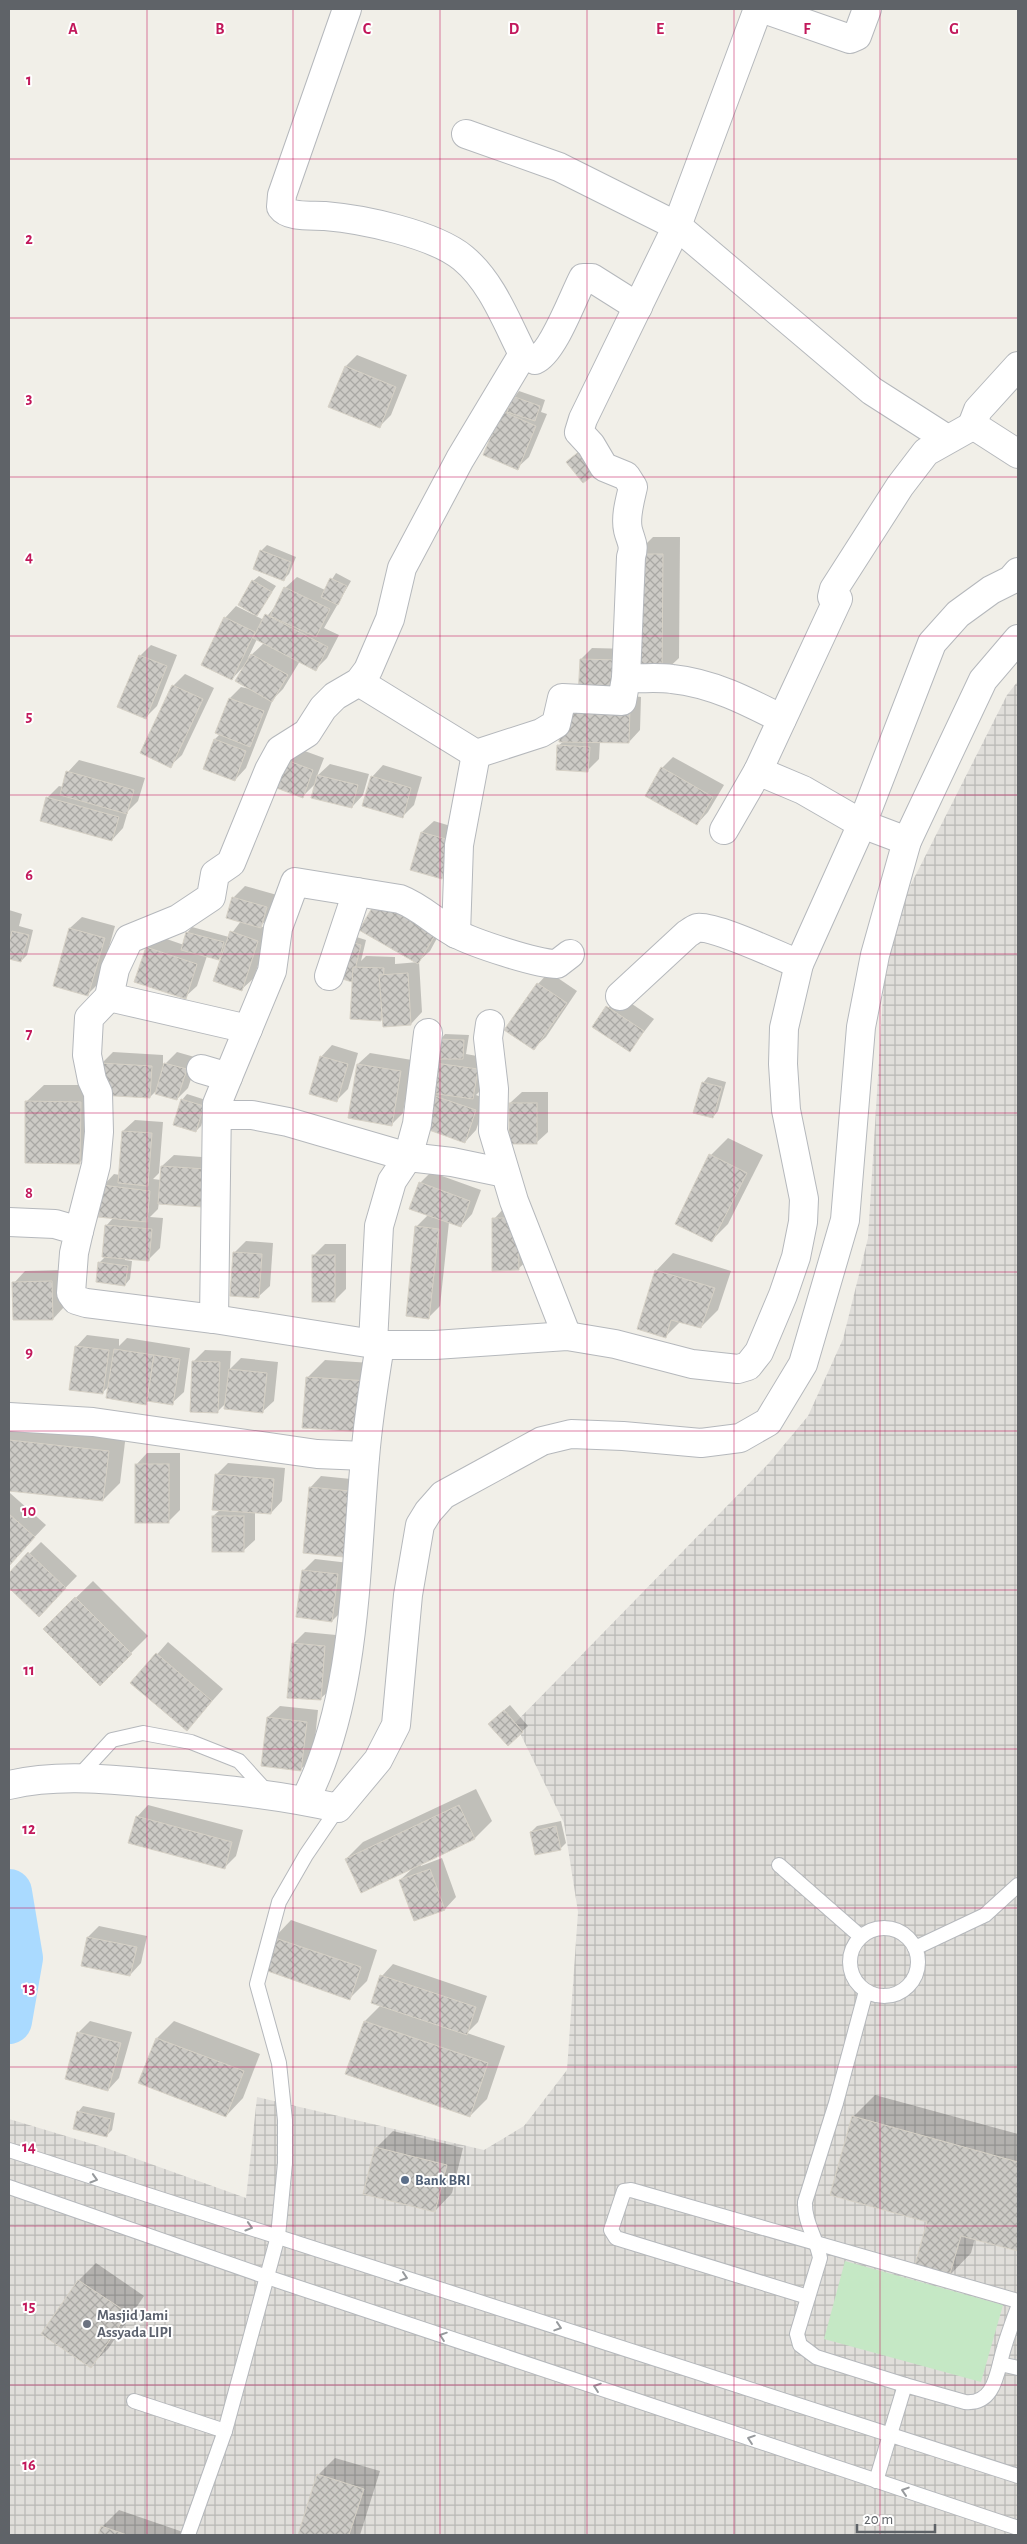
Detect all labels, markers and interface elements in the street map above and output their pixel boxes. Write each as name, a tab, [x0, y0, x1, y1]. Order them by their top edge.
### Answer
text: A	[68, 21, 78, 37]
text: B	[215, 21, 225, 37]
text: C	[363, 21, 372, 37]
text: D	[509, 21, 520, 37]
text: E	[656, 21, 664, 37]
text: F	[803, 21, 811, 37]
text: G	[949, 21, 959, 37]
text: 1	[26, 72, 32, 88]
text: 2	[25, 231, 33, 247]
text: 3	[26, 390, 33, 406]
text: 4	[25, 549, 33, 565]
text: 5	[26, 708, 33, 724]
text: 6	[25, 867, 33, 883]
text: 7	[26, 1026, 33, 1042]
text: 8	[25, 1185, 33, 1201]
text: 9	[25, 1344, 33, 1360]
text: 10	[22, 1503, 36, 1519]
text: 11	[23, 1662, 35, 1678]
text: 12	[22, 1821, 36, 1837]
text: 13	[23, 1980, 35, 1996]
text: 14	[22, 2139, 36, 2155]
one-way arrow	[89, 2173, 97, 2183]
place label: Bank BRI	[415, 2173, 470, 2188]
marker: Bank BRI	[399, 2174, 411, 2186]
one-way arrow	[244, 2221, 253, 2231]
one-way arrow	[399, 2271, 407, 2281]
text: 15	[23, 2298, 35, 2314]
place label: Masjid Jami Assyada LIPI	[97, 2308, 172, 2340]
marker: Masjid Jami Assyada LIPI	[81, 2318, 93, 2330]
one-way arrow	[554, 2321, 562, 2331]
one-way arrow	[439, 2332, 448, 2342]
one-way arrow	[594, 2383, 602, 2393]
one-way arrow	[748, 2435, 756, 2445]
text: 16	[22, 2457, 36, 2473]
one-way arrow	[902, 2486, 910, 2496]
scale bar	[857, 2502, 934, 2534]
text: 20 m	[864, 2512, 893, 2527]

